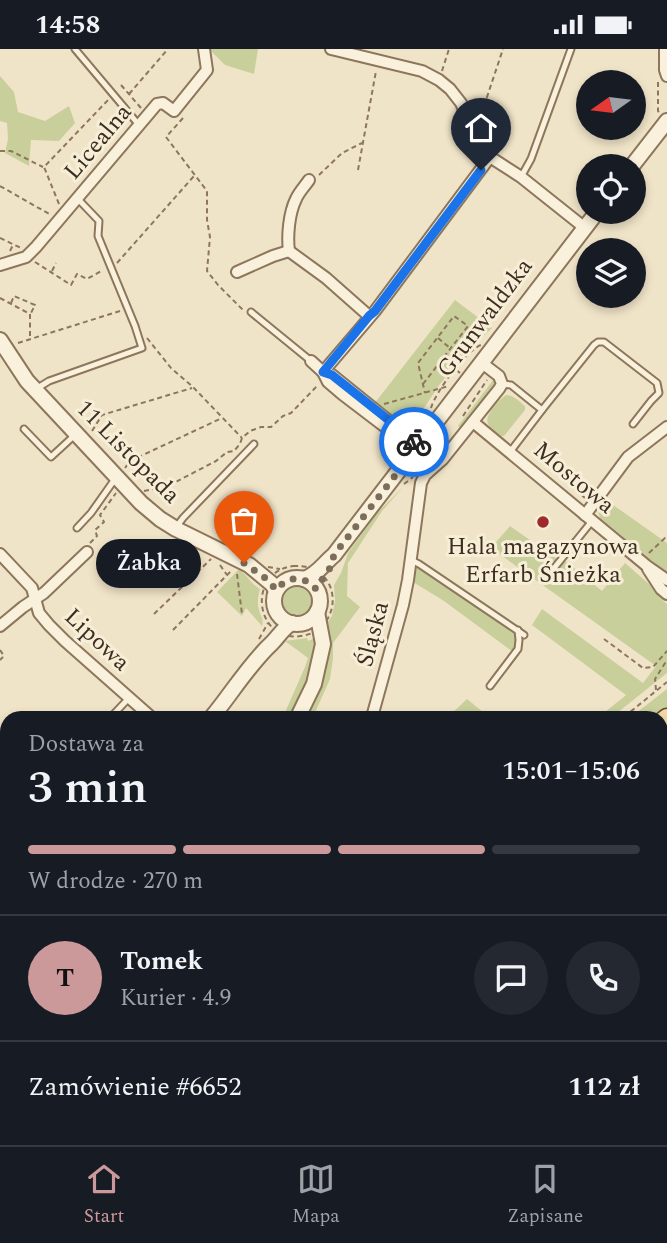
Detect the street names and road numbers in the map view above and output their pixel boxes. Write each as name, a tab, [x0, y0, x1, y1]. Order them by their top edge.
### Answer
street label: Licealna	[55, 96, 141, 188]
street label: Grunwaldzka	[428, 250, 542, 385]
street label: 11 Listopada	[68, 392, 189, 513]
street label: Mostowa	[525, 433, 623, 523]
street label: Śląska	[347, 597, 399, 671]
street label: Lipowa	[56, 600, 138, 680]

